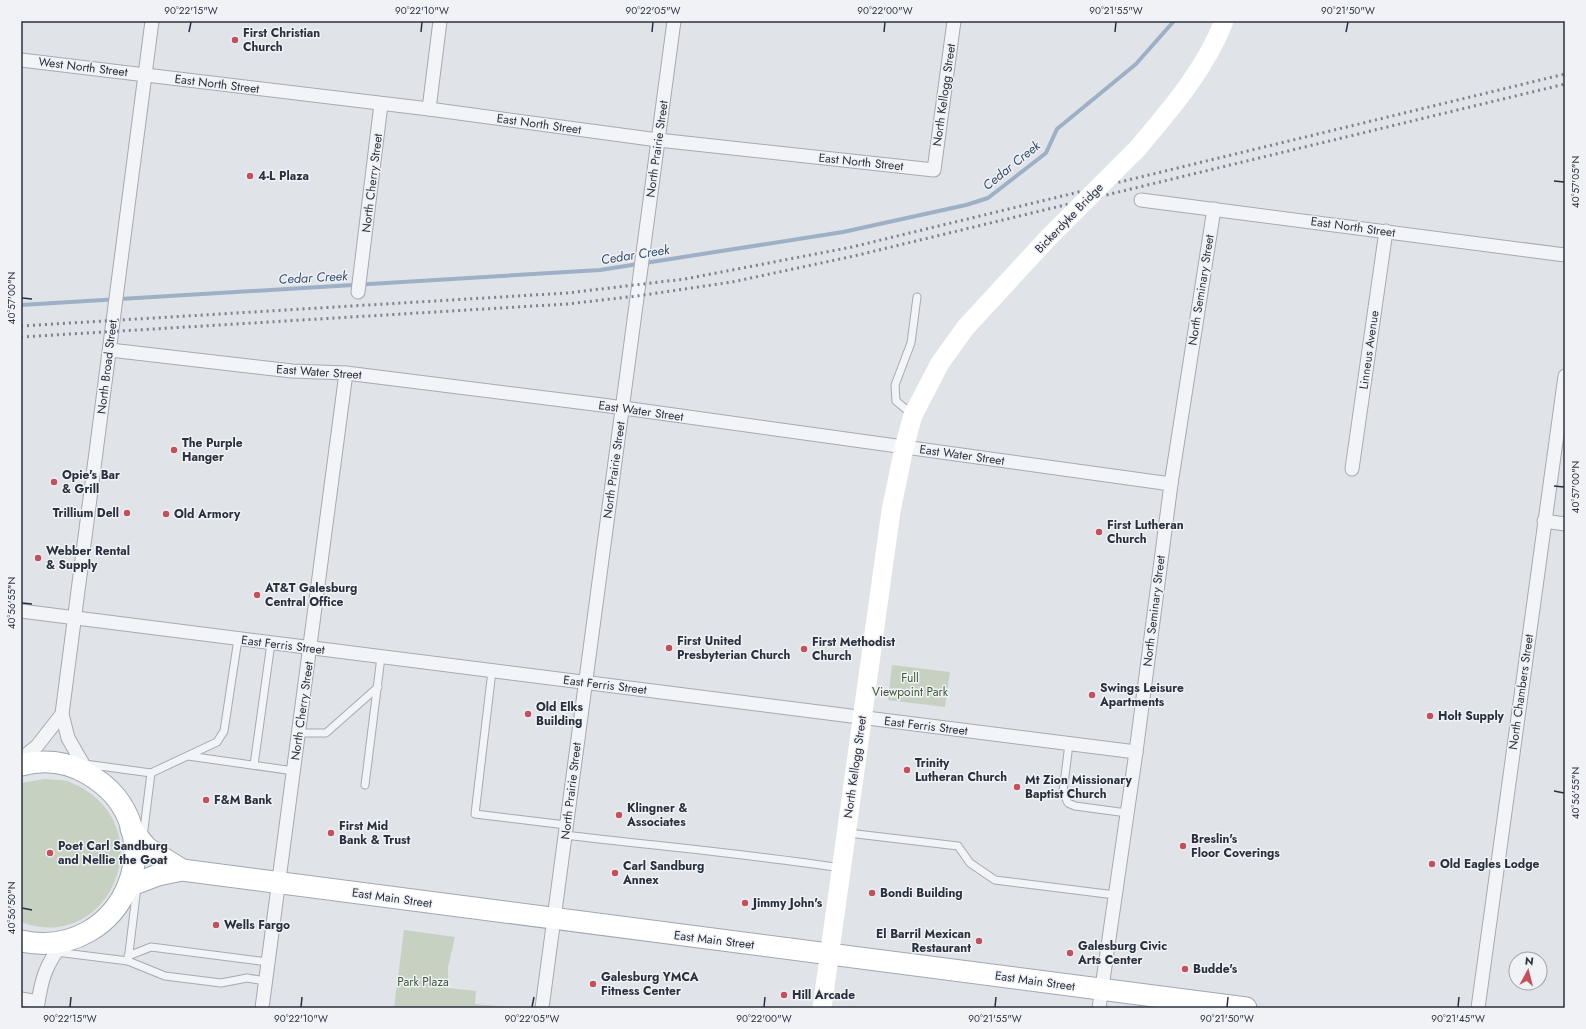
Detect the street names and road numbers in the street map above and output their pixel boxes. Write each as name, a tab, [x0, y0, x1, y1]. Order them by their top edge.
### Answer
street label: North Kellogg Street	[928, 42, 960, 147]
street label: West North Street	[37, 53, 129, 81]
street label: East North Street	[174, 70, 260, 98]
street label: North Prairie Street	[641, 99, 673, 199]
street label: East North Street	[496, 109, 582, 139]
street label: North Cherry Street	[357, 132, 387, 234]
street label: East North Street	[818, 149, 904, 175]
street label: Bickerdyke Bridge	[1031, 179, 1107, 257]
street label: East North Street	[1310, 212, 1396, 242]
street label: North Seminary Street	[1183, 233, 1219, 347]
street label: Linneus Avenue	[1355, 309, 1383, 391]
street label: North Broad Street	[92, 319, 122, 415]
street label: East Water Street	[276, 360, 362, 384]
street label: East Water Street	[597, 396, 685, 426]
street label: North Prairie Street	[598, 420, 630, 520]
street label: East Water Street	[918, 440, 1006, 470]
street label: North Seminary Street	[1138, 554, 1170, 668]
street label: East Ferris Street	[240, 631, 326, 659]
street label: North Chambers Street	[1504, 633, 1538, 751]
street label: North Cherry Street	[286, 660, 318, 762]
street label: East Ferris Street	[562, 671, 648, 699]
street label: East Ferris Street	[883, 712, 969, 740]
street label: North Kellogg Street	[839, 714, 871, 819]
street label: North Prairie Street	[556, 741, 586, 841]
street label: East Main Street	[351, 883, 433, 913]
street label: East Main Street	[673, 926, 755, 954]
street label: East Main Street	[994, 966, 1076, 996]

